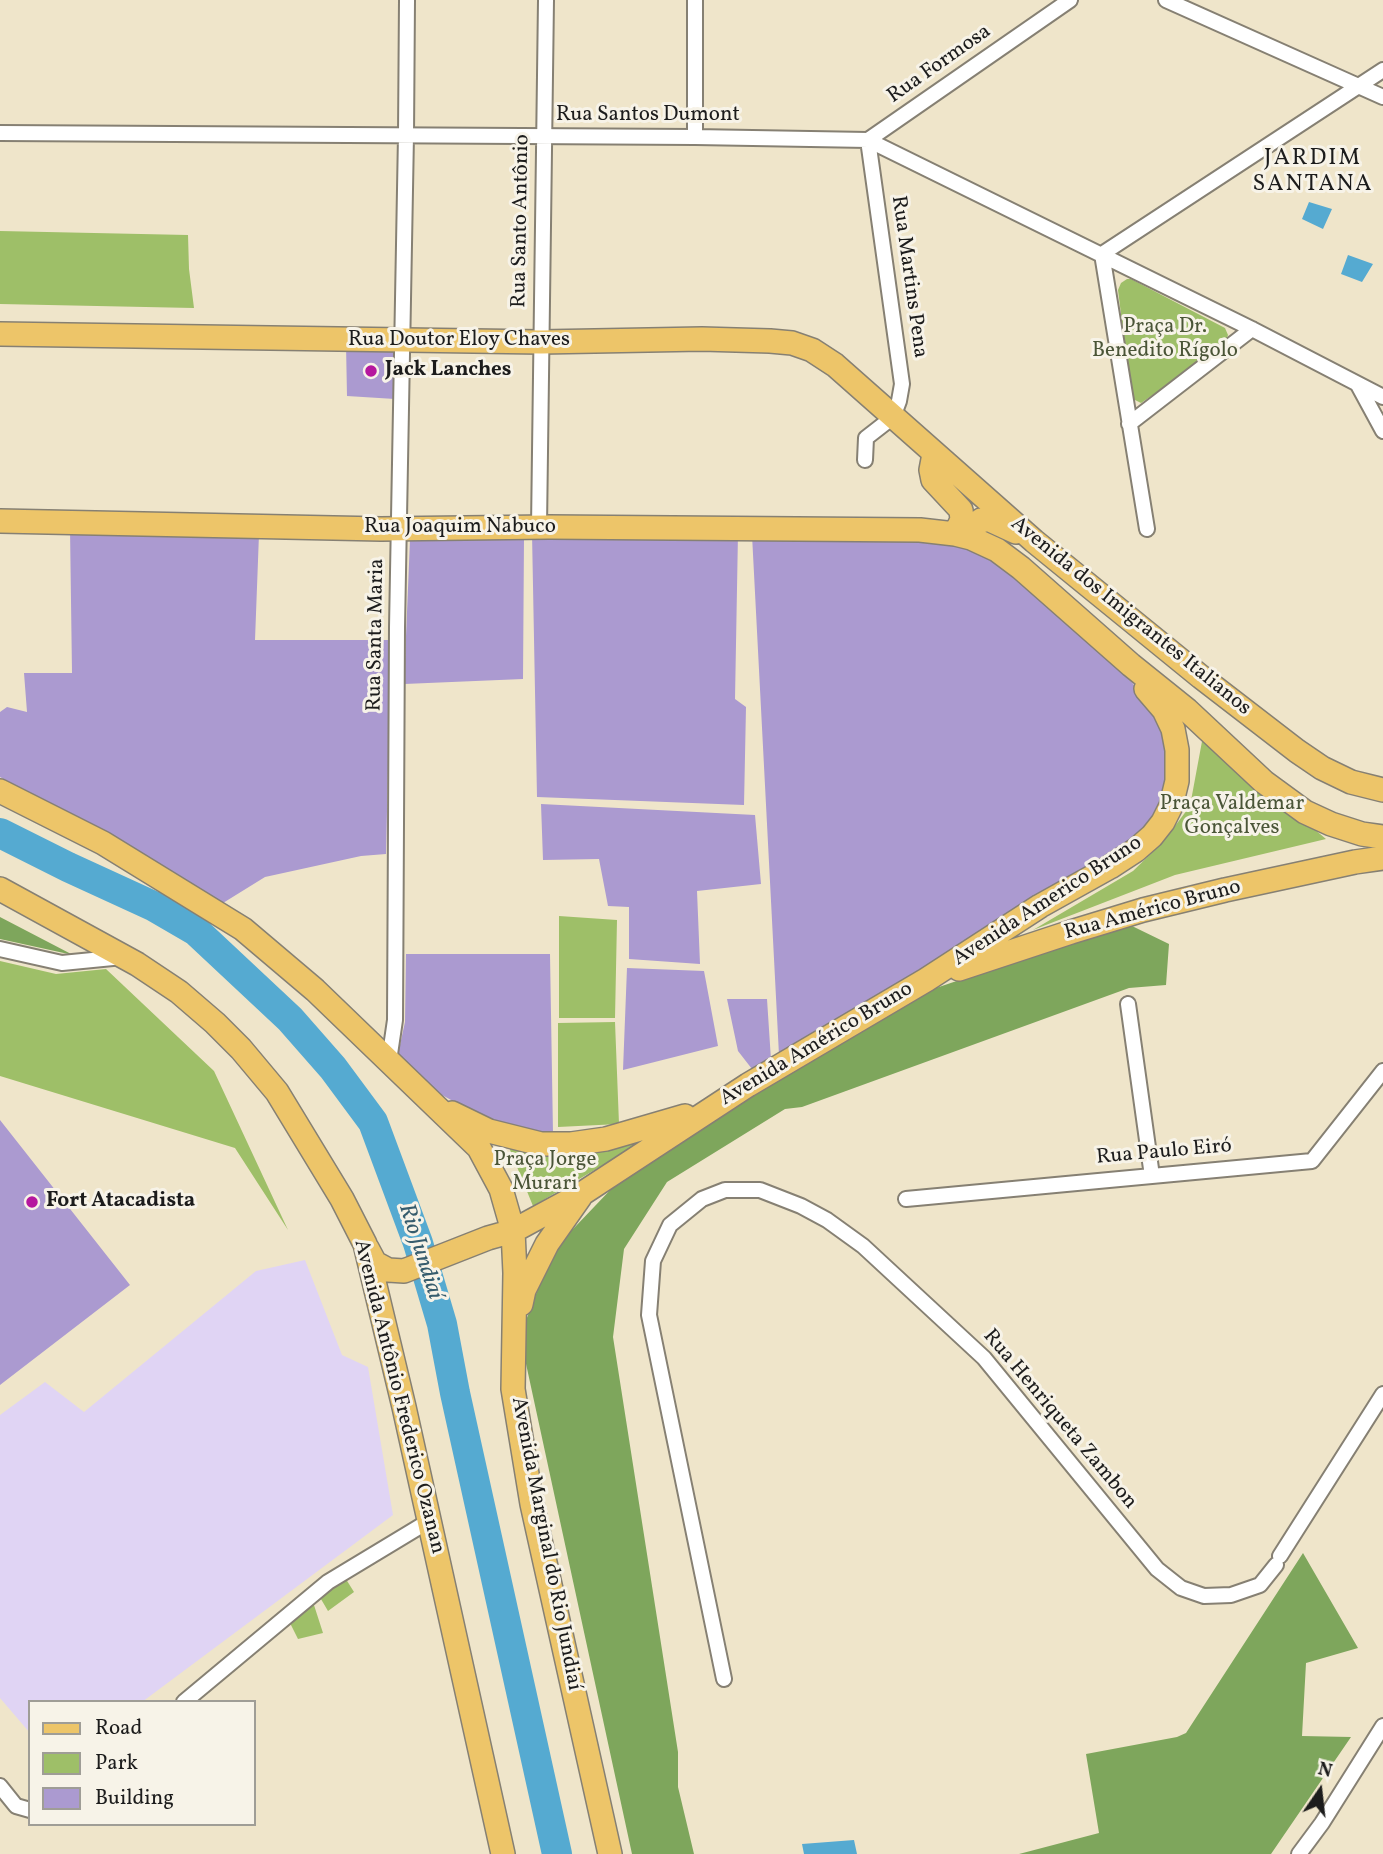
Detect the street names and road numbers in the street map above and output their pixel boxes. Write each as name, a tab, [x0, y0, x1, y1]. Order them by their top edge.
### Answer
street label: Rua Formosa	[883, 20, 997, 110]
street label: Rua Santos Dumont	[556, 103, 740, 129]
street label: Rua Santo Antônio	[508, 134, 536, 308]
street label: Rua Martins Pena	[884, 194, 932, 360]
street label: Rua Doutor Eloy Chaves	[348, 328, 570, 354]
street label: Avenida dos Imigrantes Italianos	[1005, 512, 1255, 722]
street label: Rua Joaquim Nabuco	[364, 515, 556, 541]
street label: Rua Santa Maria	[363, 558, 391, 712]
street label: Avenida Americo Bruno	[949, 831, 1147, 973]
street label: Rua Américo Bruno	[1062, 875, 1244, 947]
street label: Avenida Américo Bruno	[716, 977, 918, 1113]
street label: Rua Paulo Eiró	[1095, 1135, 1233, 1171]
street label: Avenida Antônio Frederico Ozanan	[347, 1237, 449, 1557]
street label: Rua Henriqueta Zambon	[976, 1325, 1142, 1515]
street label: Avenida Marginal do Rio Jundiaí	[504, 1395, 586, 1693]

